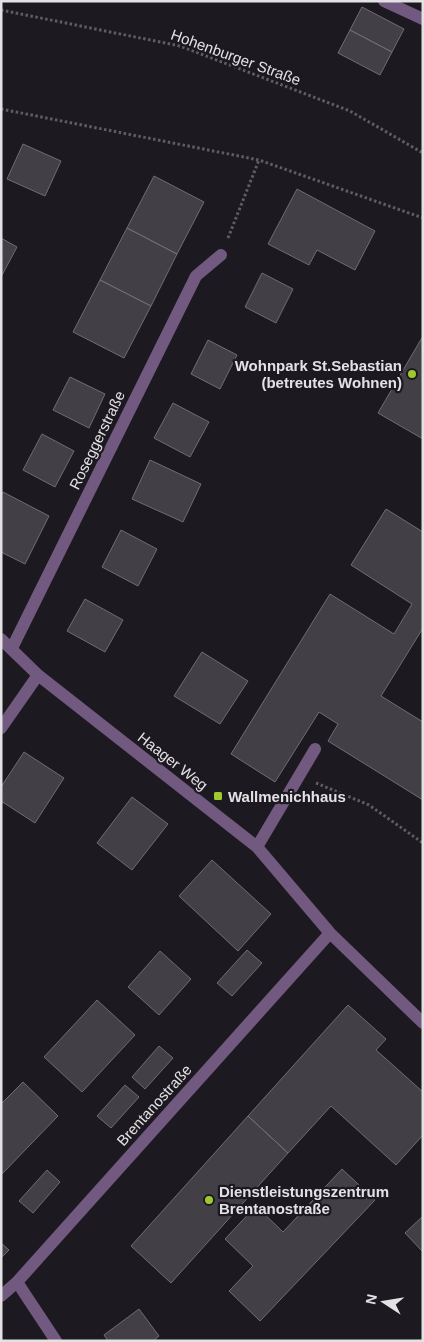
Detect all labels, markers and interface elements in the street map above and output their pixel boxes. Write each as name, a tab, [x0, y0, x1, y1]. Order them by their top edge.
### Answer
street label: Hohenburger Straße	[169, 26, 303, 88]
place label: Wohnpark St.Sebastian (betreutes Wohnen)	[235, 357, 402, 391]
marker: Wohnpark St.Sebastian (betreutes Wohnen)	[406, 368, 418, 380]
street label: Roseggerstraße	[66, 388, 128, 492]
street label: Haager Weg	[135, 728, 211, 794]
place label: Wallmenichhaus	[228, 788, 346, 805]
marker: Wallmenichhaus	[212, 790, 224, 802]
street label: Brentanostraße	[113, 1061, 195, 1149]
place label: Dienstleistungszentrum Brentanostraße	[219, 1183, 389, 1217]
marker: Dienstleistungszentrum Brentanostraße	[203, 1194, 215, 1206]
north arrow	[359, 1277, 409, 1327]
text: N	[362, 1293, 380, 1306]

